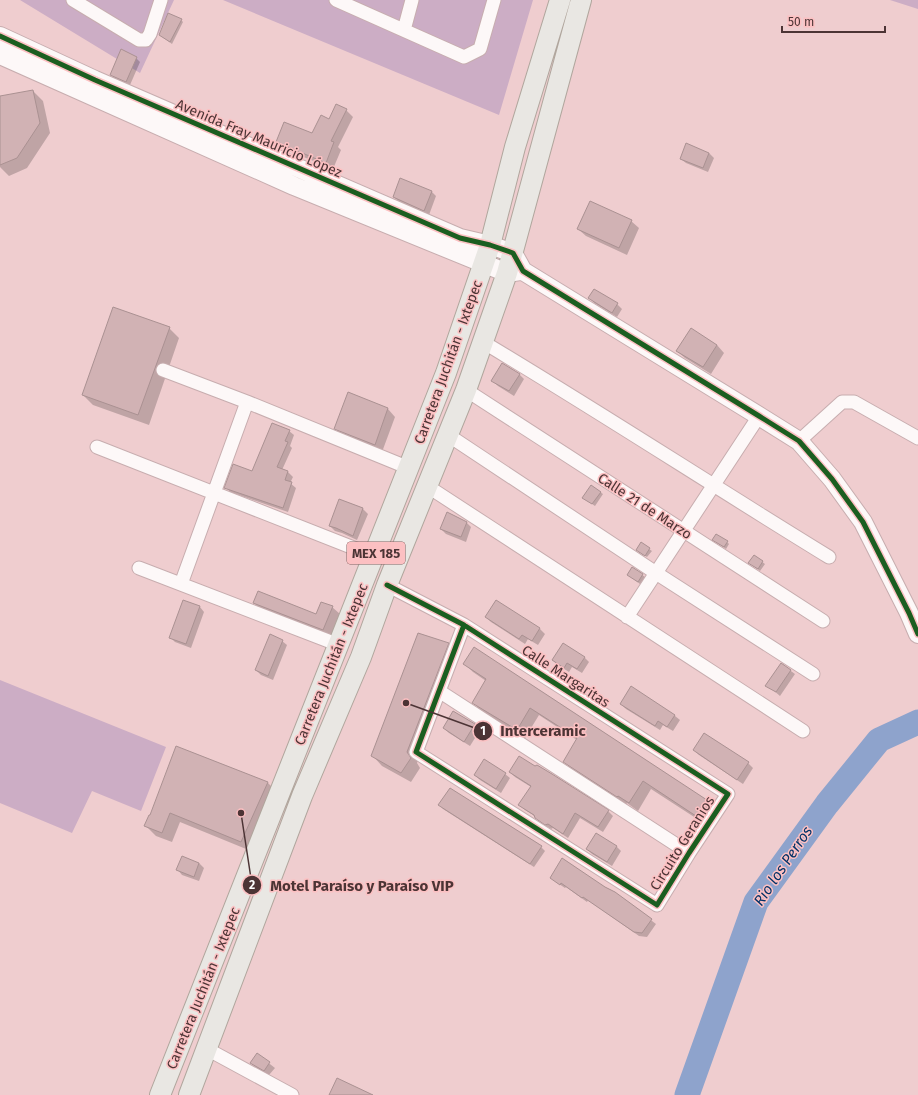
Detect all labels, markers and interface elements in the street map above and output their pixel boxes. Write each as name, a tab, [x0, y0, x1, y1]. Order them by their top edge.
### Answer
scale bar	[782, 8, 885, 34]
text: 50 m	[788, 15, 814, 29]
street label: Avenida Fray Mauricio López	[173, 96, 344, 181]
street label: Carretera Juchitán - Ixtepec	[411, 278, 486, 446]
street label: Calle 21 de Marzo	[595, 470, 695, 543]
road number: MEX 185	[347, 542, 405, 564]
street label: Carretera Juchitán - Ixtepec	[291, 580, 372, 748]
street label: Calle Margaritas	[519, 642, 613, 711]
callout: Interceramic	[473, 718, 594, 745]
text: Interceramic	[500, 722, 587, 740]
text: 1	[480, 724, 486, 738]
street label: Circuito Geranios	[647, 793, 718, 894]
water label: Rio los Perros	[750, 823, 816, 909]
callout: Motel Paraíso y Paraíso VIP	[242, 872, 461, 899]
text: Motel Paraíso y Paraíso VIP	[270, 877, 454, 895]
text: 2	[249, 878, 255, 892]
street label: Carretera Juchitán - Ixtepec	[163, 904, 244, 1072]

